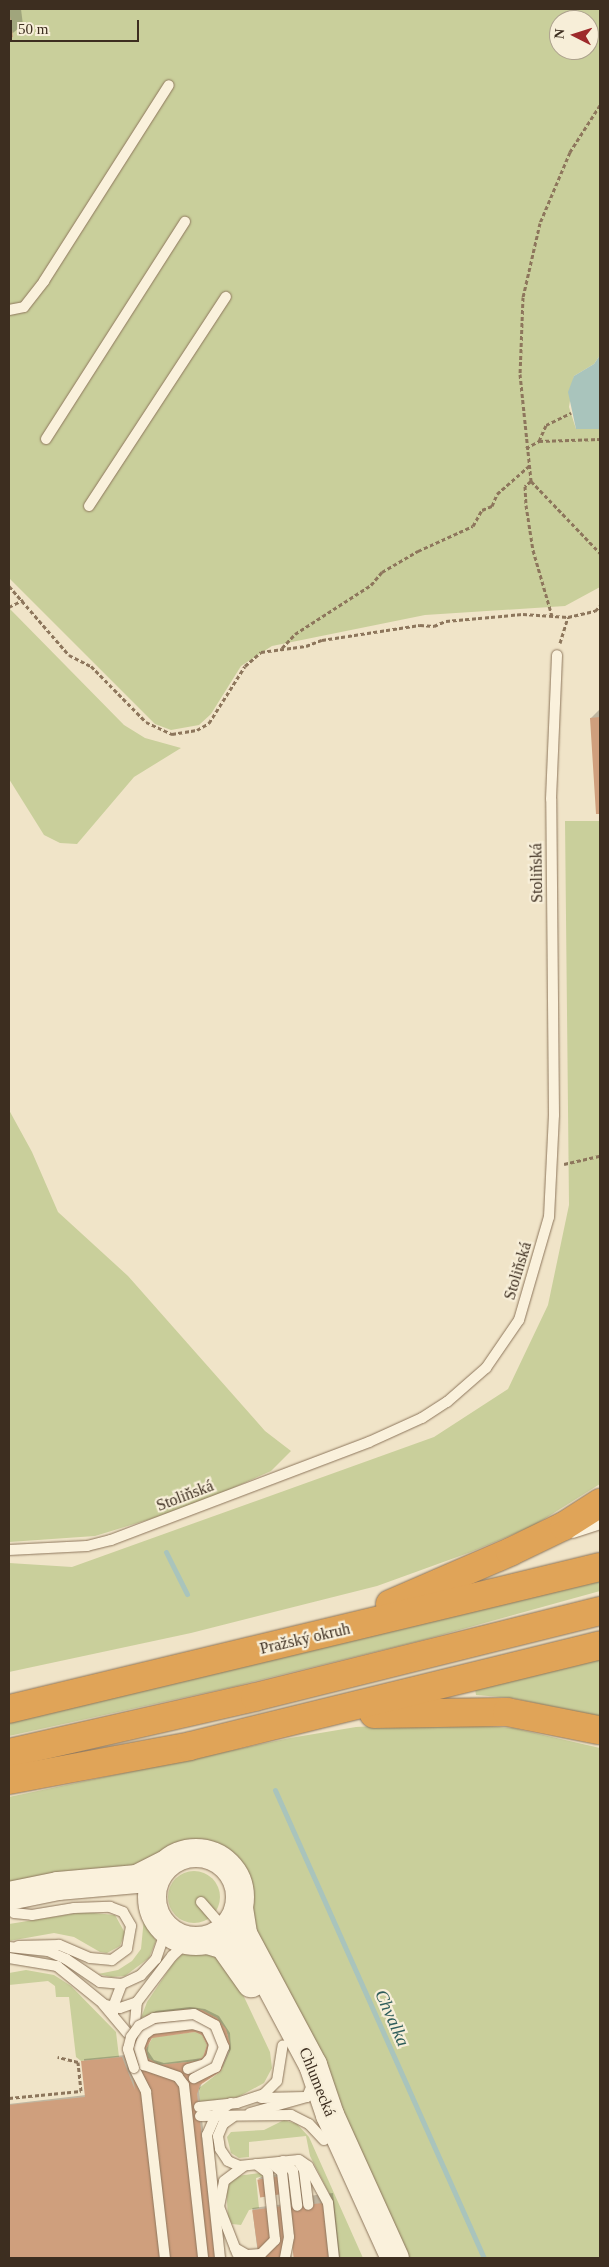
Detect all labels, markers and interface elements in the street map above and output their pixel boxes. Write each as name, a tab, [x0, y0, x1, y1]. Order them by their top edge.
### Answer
scale bar	[12, 10, 141, 42]
north arrow	[549, 10, 599, 60]
text: 50 m	[18, 21, 48, 37]
text: N	[552, 28, 567, 39]
street label: Stoliňská	[527, 843, 547, 903]
street label: Stoliňská	[500, 1240, 536, 1302]
street label: Stoliňská	[154, 1476, 216, 1516]
street label: Pražský okruh	[258, 1619, 352, 1659]
water label: Chvalka	[370, 1986, 414, 2050]
street label: Chlumecká	[294, 2045, 340, 2119]

